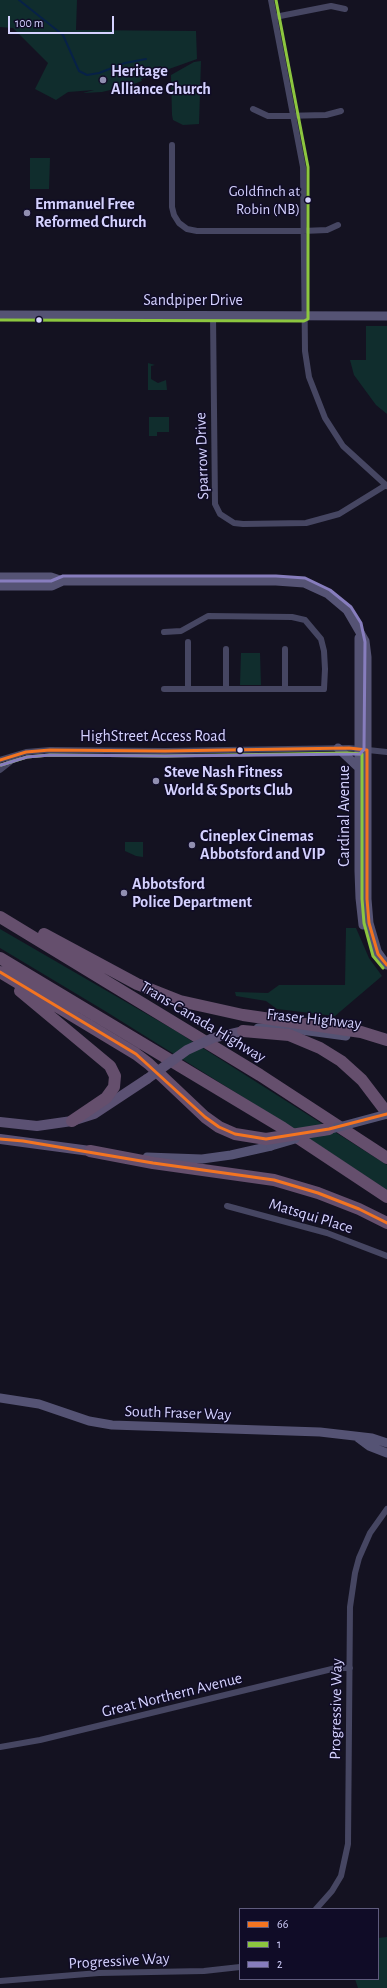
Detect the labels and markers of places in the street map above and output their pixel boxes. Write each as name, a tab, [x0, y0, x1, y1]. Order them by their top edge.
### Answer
place label: Heritage Alliance Church	[111, 61, 211, 99]
marker: Heritage Alliance Church	[98, 75, 108, 85]
place label: Goldfinch at Robin (NB)	[229, 182, 300, 217]
place label: Emmanuel Free Reformed Church	[35, 194, 147, 232]
marker: Goldfinch at Robin (NB)	[303, 195, 313, 205]
marker: Emmanuel Free Reformed Church	[22, 208, 32, 218]
unlabelled marker	[34, 315, 44, 325]
unlabelled marker	[235, 745, 245, 755]
place label: Steve Nash Fitness World & Sports Club	[164, 762, 293, 800]
marker: Steve Nash Fitness World & Sports Club	[151, 776, 161, 786]
place label: Cineplex Cinemas Abbotsford and VIP	[200, 826, 325, 864]
marker: Cineplex Cinemas Abbotsford and VIP	[187, 840, 197, 850]
place label: Abbotsford Police Department	[132, 874, 252, 912]
marker: Abbotsford Police Department	[119, 888, 129, 898]

